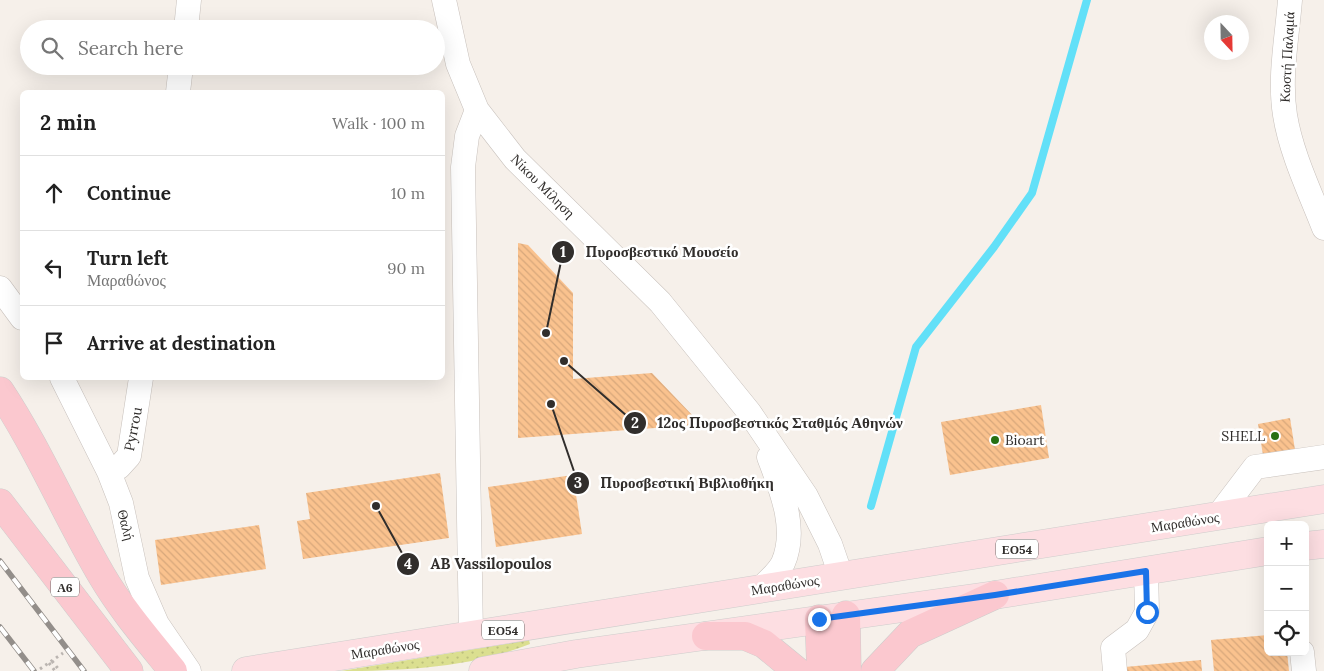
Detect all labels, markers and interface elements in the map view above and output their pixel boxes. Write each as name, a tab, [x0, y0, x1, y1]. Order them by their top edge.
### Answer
street label: Κωστή Παλαμά	[1276, 10, 1298, 103]
north arrow	[1204, 15, 1249, 60]
search box	[20, 20, 445, 75]
icon: search	[38, 34, 66, 62]
text: Search here	[78, 36, 184, 60]
text: 2 min	[40, 109, 96, 136]
text: Walk · 100 m	[332, 113, 425, 133]
street label: Νίκου Μίληση	[507, 150, 579, 222]
icon: ahead	[40, 179, 68, 207]
text: Continue	[87, 181, 171, 205]
text: 10 m	[391, 183, 425, 203]
callout: Πυροσβεστικό Μουσείο	[550, 237, 748, 267]
text: 1	[560, 242, 566, 261]
text: Πυροσβεστικό Μουσείο	[586, 242, 738, 261]
text: Turn left	[87, 246, 168, 270]
icon: left	[40, 254, 68, 282]
text: 90 m	[387, 258, 425, 278]
text: Μαραθώνος	[87, 270, 166, 290]
icon: arrive	[40, 329, 68, 357]
text: Arrive at destination	[87, 331, 276, 355]
street label: Pyrrou	[120, 405, 146, 453]
callout: 12ος Πυροσβεστικός Σταθμός Αθηνών	[622, 408, 913, 438]
text: 2	[631, 413, 639, 432]
text: 12ος Πυροσβεστικός Σταθμός Αθηνών	[657, 413, 903, 432]
place label: SHELL	[1221, 427, 1265, 445]
marker: SHELL	[1269, 430, 1281, 442]
place label: Bioart	[1005, 431, 1045, 449]
marker: Bioart	[989, 434, 1001, 446]
callout: Πυροσβεστική Βιβλιοθήκη	[566, 468, 784, 498]
text: 3	[574, 473, 582, 492]
text: Πυροσβεστική Βιβλιοθήκη	[600, 473, 774, 492]
street label: Θαλή	[113, 508, 139, 542]
street label: Μαραθώνος	[1150, 508, 1221, 536]
map controls	[1264, 521, 1309, 656]
button: +	[1264, 521, 1309, 566]
road number: ΕΟ54	[996, 540, 1038, 558]
callout: AB Vassilopoulos	[395, 549, 561, 579]
text: 4	[404, 554, 412, 573]
text: AB Vassilopoulos	[431, 554, 552, 573]
button: −	[1264, 566, 1309, 611]
street label: Μαραθώνος	[750, 571, 821, 599]
road number: Α6	[51, 578, 79, 596]
route start	[1136, 601, 1159, 624]
route end	[808, 608, 831, 631]
button: locate	[1264, 611, 1309, 656]
road number: ΕΟ54	[482, 620, 524, 640]
street label: Μαραθώνος	[350, 635, 421, 663]

